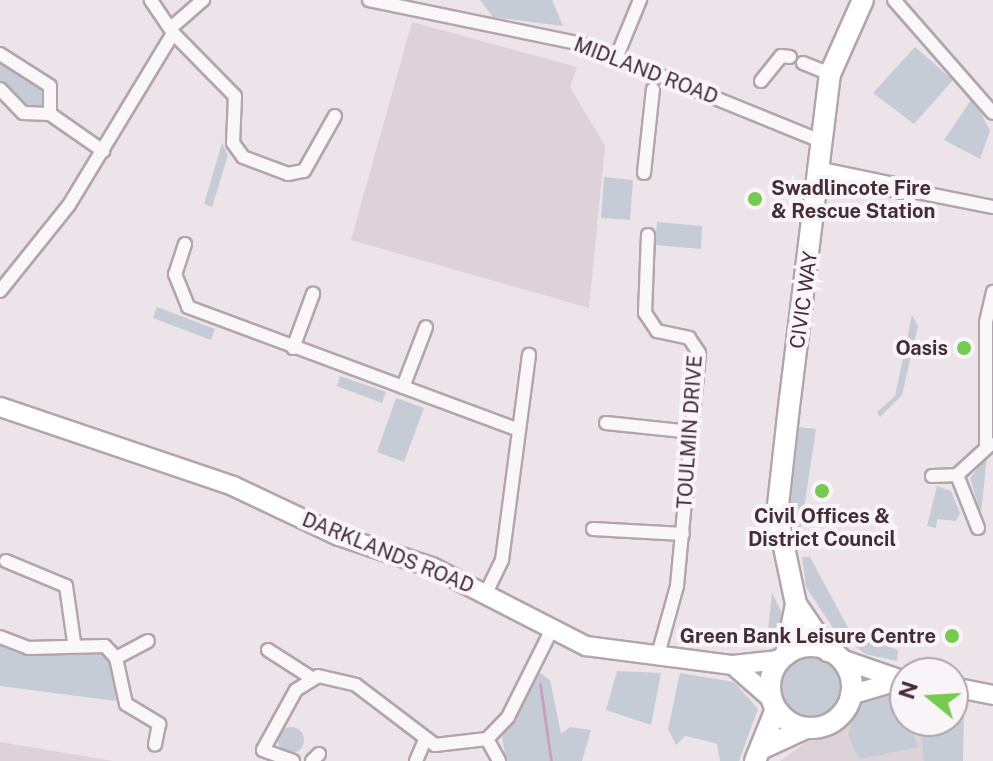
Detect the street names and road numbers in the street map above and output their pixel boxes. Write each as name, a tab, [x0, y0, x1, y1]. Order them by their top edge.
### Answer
street label: MIDLAND ROAD	[571, 32, 721, 110]
street label: CIVIC WAY	[785, 249, 823, 351]
street label: TOULMIN DRIVE	[673, 354, 707, 510]
street label: DARKLANDS ROAD	[299, 508, 477, 598]

